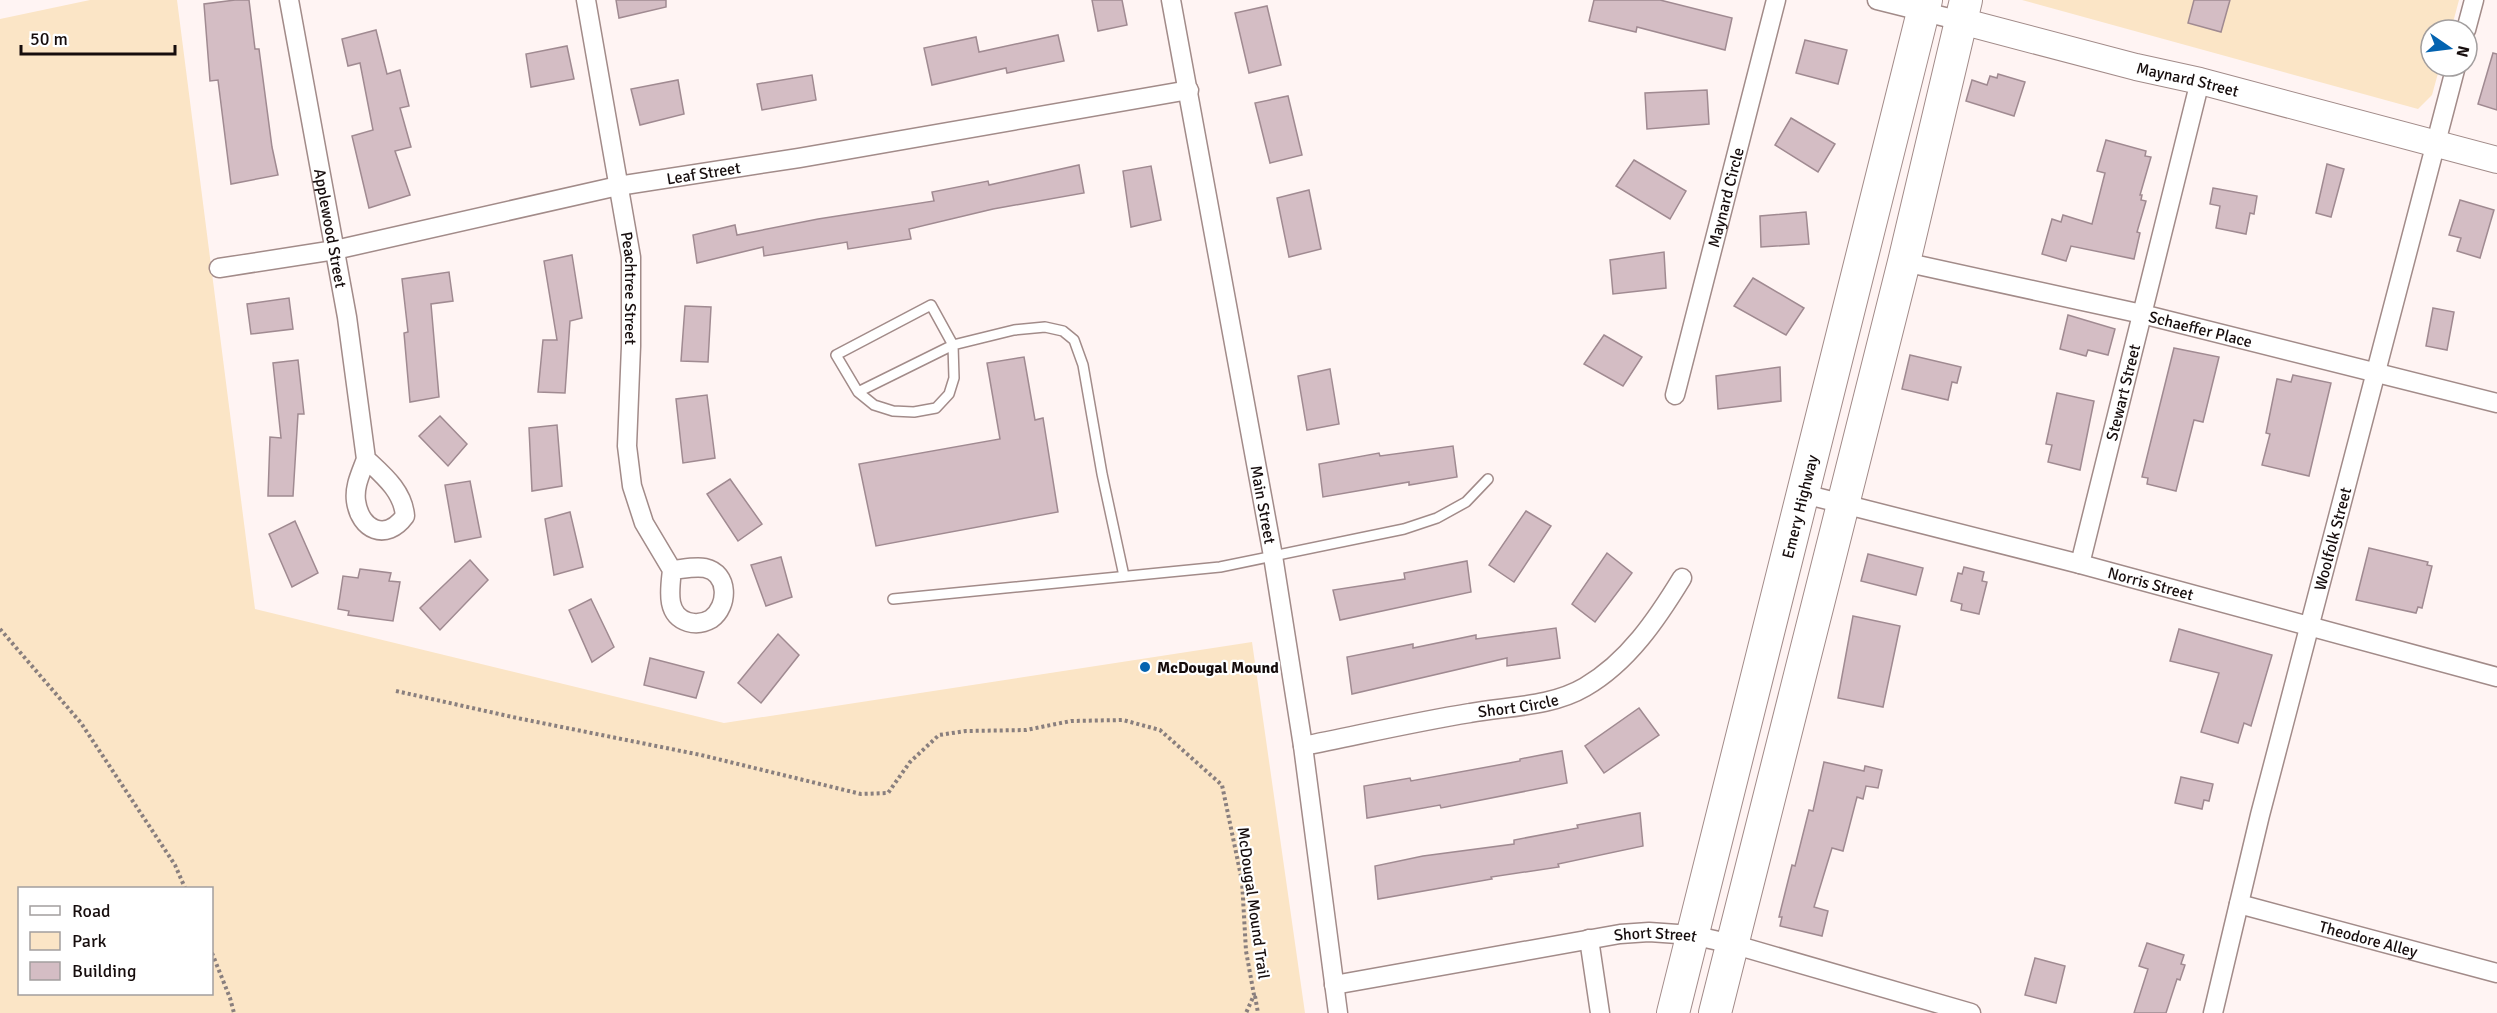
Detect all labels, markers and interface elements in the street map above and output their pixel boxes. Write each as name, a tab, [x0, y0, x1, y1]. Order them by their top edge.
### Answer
scale bar	[21, 18, 176, 56]
north arrow	[2419, 18, 2479, 78]
text: 50 m	[30, 28, 68, 50]
text: N	[2452, 44, 2474, 59]
street label: Maynard Street	[2134, 58, 2241, 102]
street label: Maynard Circle	[1704, 145, 1749, 250]
street label: Leaf Street	[665, 158, 742, 189]
street label: Applewood Street	[309, 167, 351, 290]
street label: Peachtree Street	[616, 230, 640, 345]
street label: Schaeffer Place	[2146, 307, 2254, 352]
street label: Stewart Street	[2102, 342, 2145, 443]
street label: Emery Highway	[1778, 452, 1823, 561]
street label: Main Street	[1246, 464, 1280, 546]
street label: Woolfolk Street	[2310, 485, 2356, 593]
street label: Norris Street	[2105, 563, 2196, 605]
place label: McDougal Mound	[1157, 658, 1279, 678]
marker: McDougal Mound	[1138, 660, 1152, 674]
street label: Short Circle	[1477, 690, 1561, 723]
street label: McDougal Mound Trail	[1232, 826, 1274, 981]
legend	[18, 887, 213, 995]
text: Road	[72, 900, 111, 922]
street label: Theodore Alley	[2317, 917, 2420, 962]
street label: Short Street	[1612, 923, 1699, 947]
text: Park	[72, 930, 107, 952]
text: Building	[72, 960, 136, 982]

